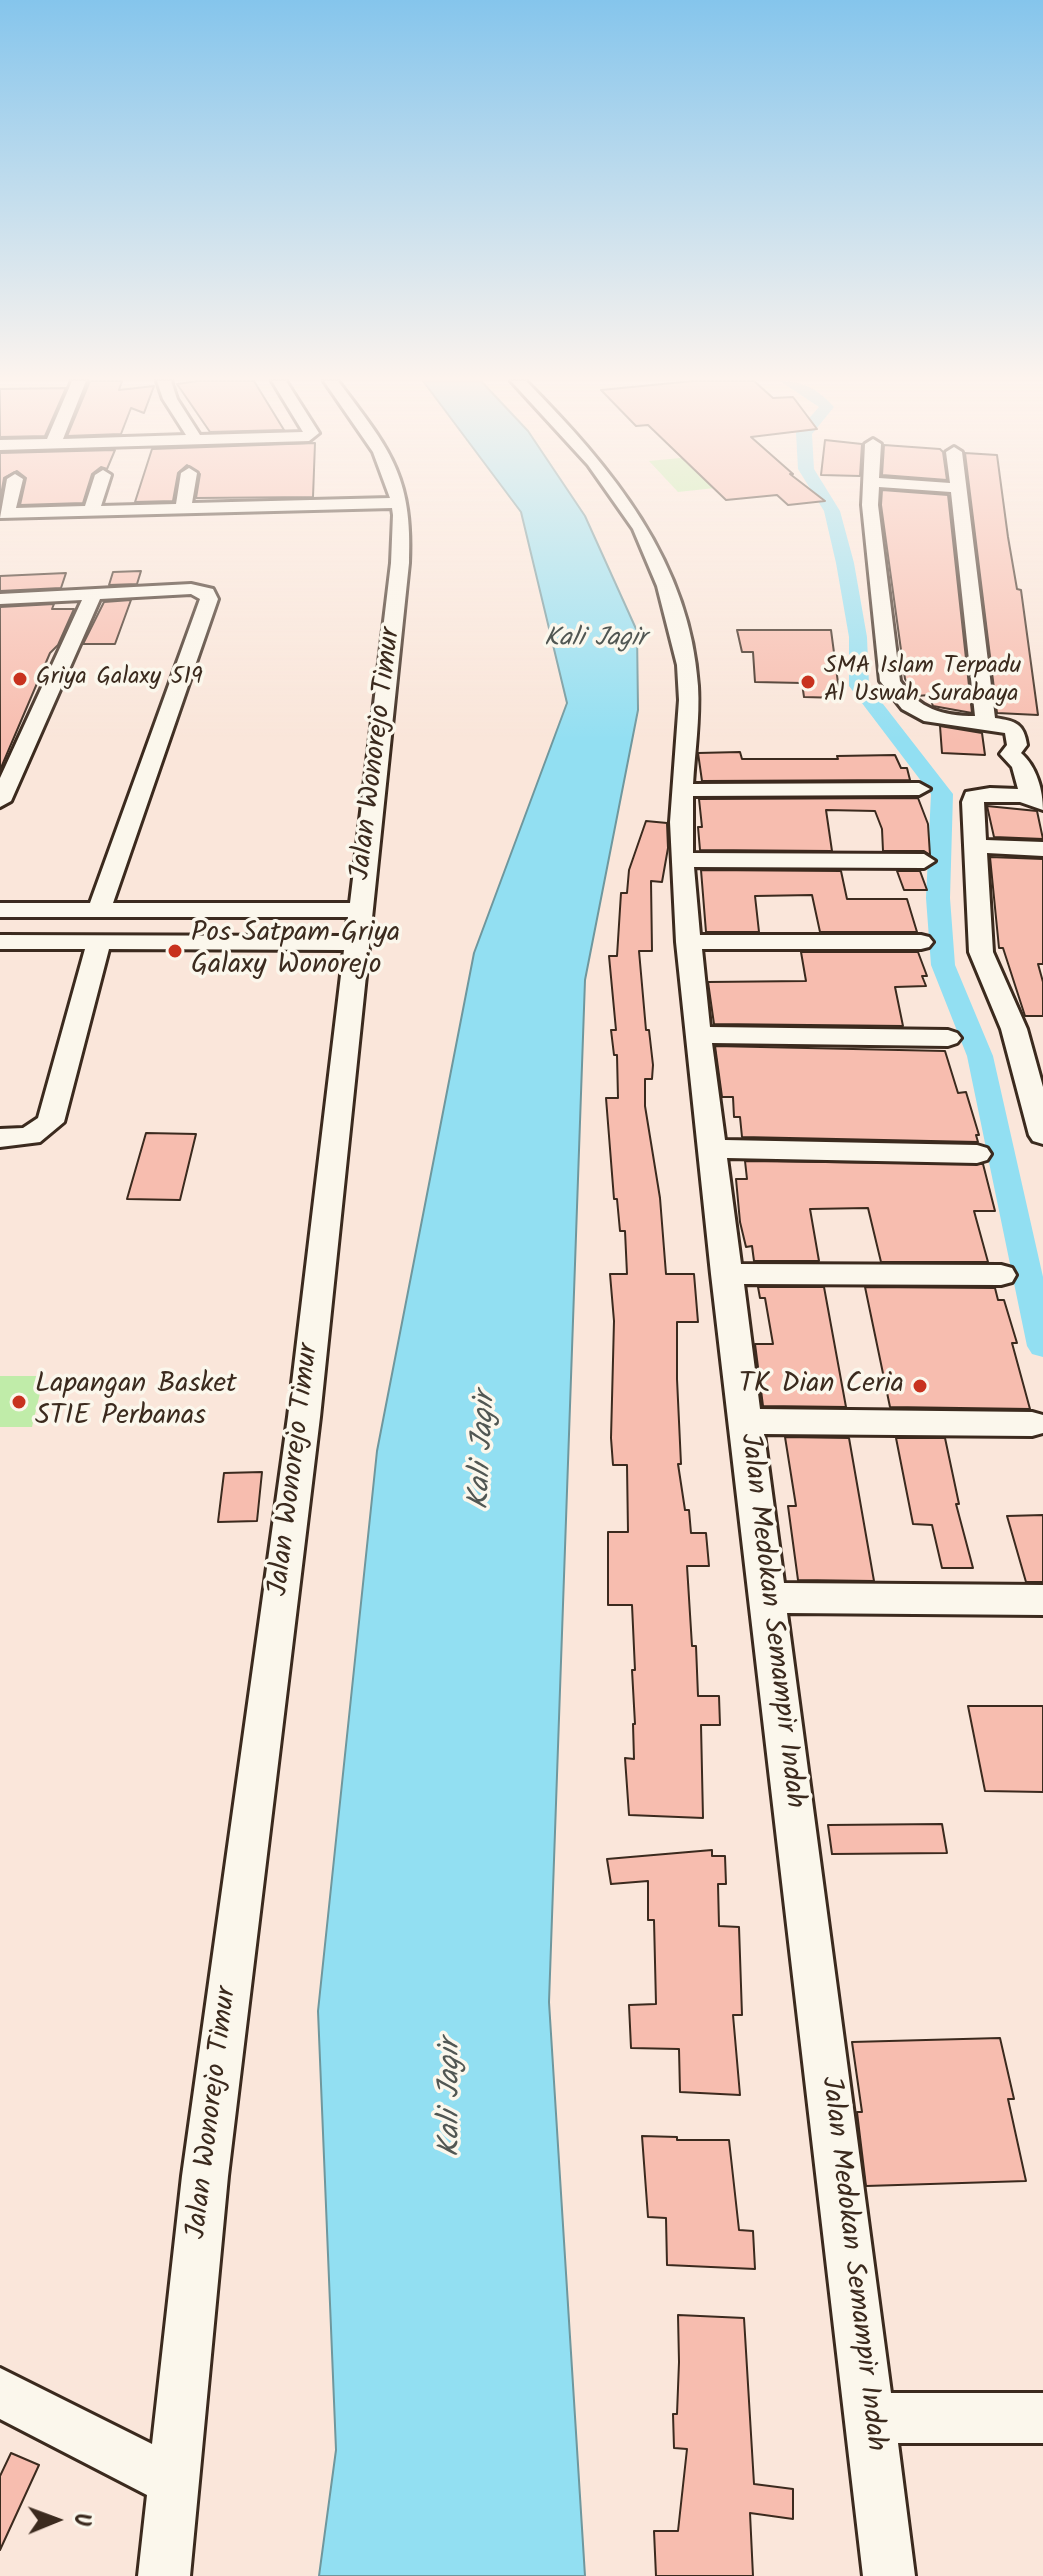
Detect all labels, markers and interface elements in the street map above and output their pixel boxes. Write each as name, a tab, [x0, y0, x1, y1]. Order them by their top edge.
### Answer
water label: Kali Jagir	[544, 625, 646, 657]
street label: Jalan Wonorejo Timur	[346, 626, 410, 882]
place label: SMA Islam Terpadu Al Uswah Surabaya	[824, 654, 1021, 710]
place label: Griya Galaxy 519	[36, 665, 203, 693]
marker: Griya Galaxy 519	[11, 670, 29, 688]
marker: SMA Islam Terpadu Al Uswah Surabaya	[799, 673, 817, 691]
place label: Pos Satpam Griya Galaxy Wonorejo	[191, 918, 400, 984]
marker: Pos Satpam Griya Galaxy Wonorejo	[166, 942, 184, 960]
street label: Jalan Wonorejo Timur	[264, 1342, 328, 1598]
place label: Lapangan Basket STIE Perbanas	[35, 1369, 237, 1435]
place label: TK Dian Ceria	[739, 1369, 904, 1403]
marker: TK Dian Ceria	[911, 1377, 929, 1395]
water label: Kali Jagir	[464, 1391, 506, 1511]
marker: Lapangan Basket STIE Perbanas	[10, 1393, 28, 1411]
street label: Jalan Medokan Semampir Indah	[730, 1432, 810, 1810]
street label: Jalan Wonorejo Timur	[182, 1985, 246, 2241]
water label: Kali Jagir	[435, 2039, 471, 2157]
street label: Jalan Medokan Semampir Indah	[811, 2075, 891, 2453]
north arrow	[16, 2480, 96, 2560]
text: U	[63, 2513, 98, 2526]

